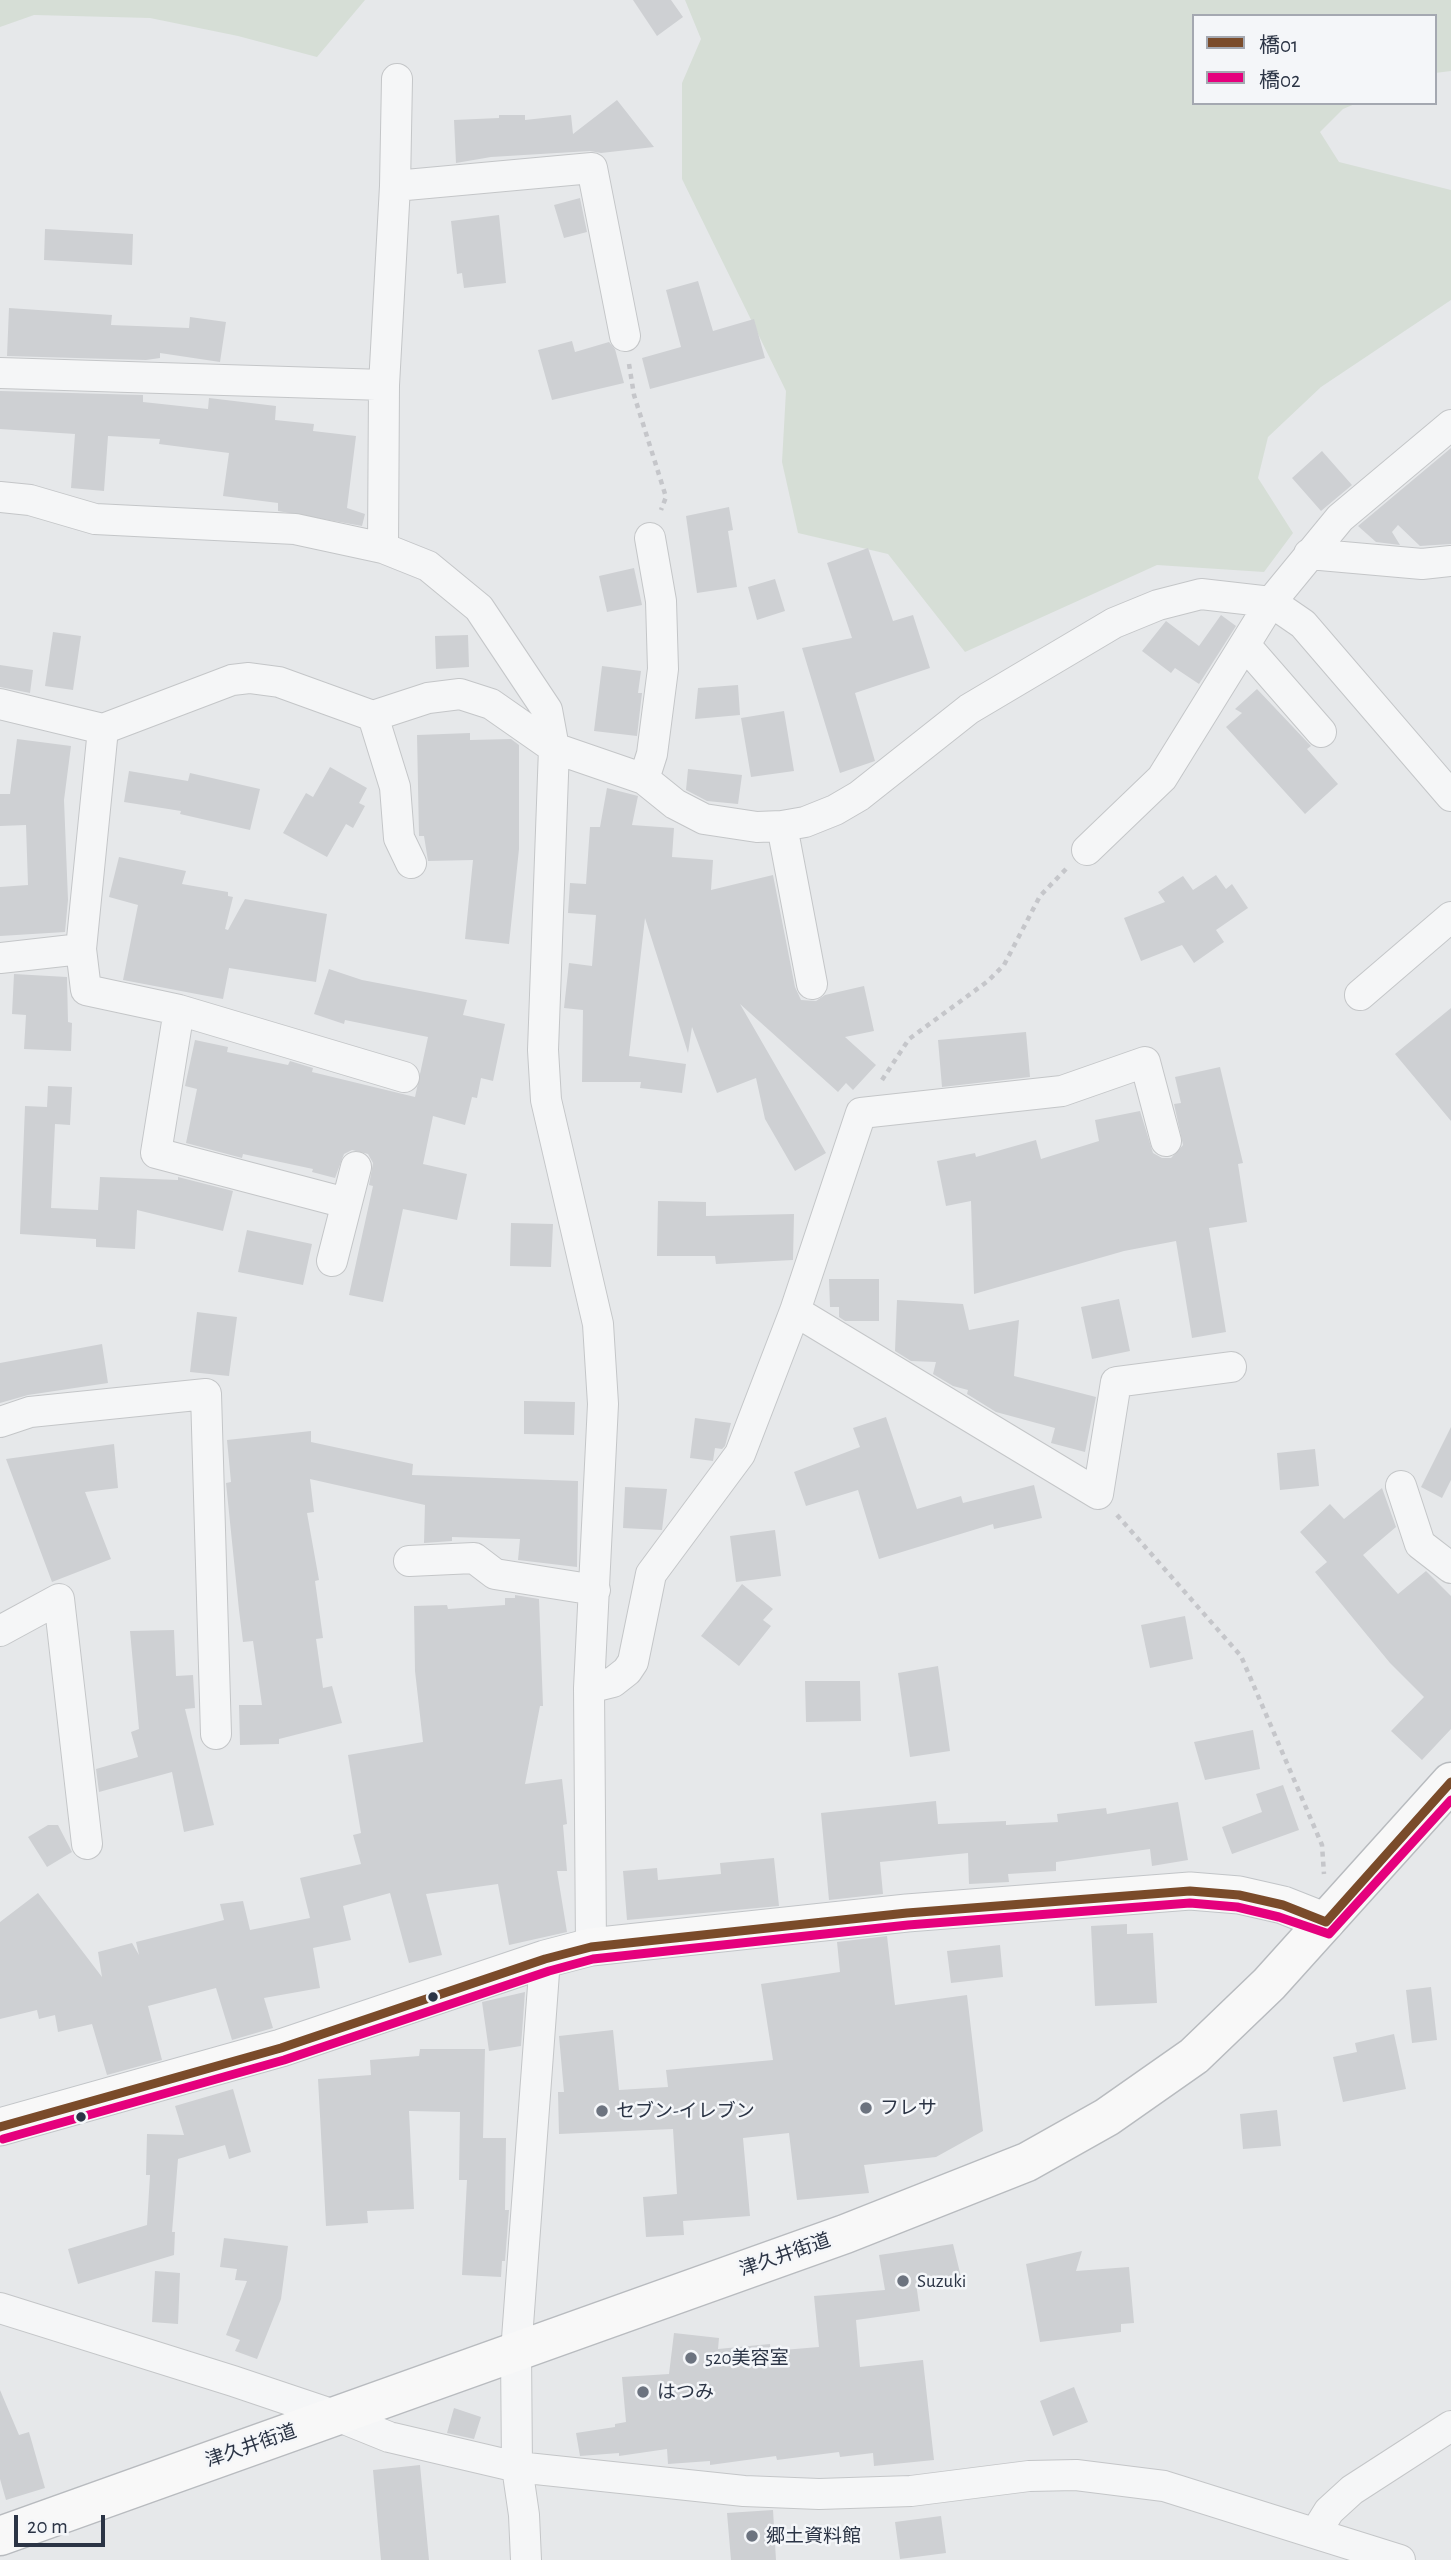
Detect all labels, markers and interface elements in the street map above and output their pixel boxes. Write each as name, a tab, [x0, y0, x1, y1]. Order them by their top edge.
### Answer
legend	[1192, 14, 1437, 105]
text: 橋01	[1259, 35, 1298, 56]
text: 橋02	[1259, 70, 1301, 91]
unlabelled marker	[426, 1990, 440, 2004]
place label: フレサ	[880, 2097, 937, 2119]
place label: セブン-イレブン	[616, 2100, 755, 2122]
marker: フレサ	[858, 2100, 874, 2116]
marker: セブン-イレブン	[594, 2103, 610, 2119]
unlabelled marker	[74, 2110, 88, 2124]
street label: 津久井街道	[736, 2229, 834, 2281]
place label: Suzuki	[917, 2270, 966, 2292]
marker: Suzuki	[895, 2273, 911, 2289]
place label: 520美容室	[705, 2347, 789, 2369]
marker: 520美容室	[683, 2350, 699, 2366]
place label: はつみ	[657, 2381, 714, 2403]
marker: はつみ	[635, 2384, 651, 2400]
street label: 津久井街道	[202, 2420, 300, 2472]
scale bar	[18, 2500, 108, 2544]
text: 20 m	[27, 2516, 68, 2537]
place label: 郷土資料館	[766, 2525, 861, 2547]
marker: 郷土資料館	[744, 2528, 760, 2544]

